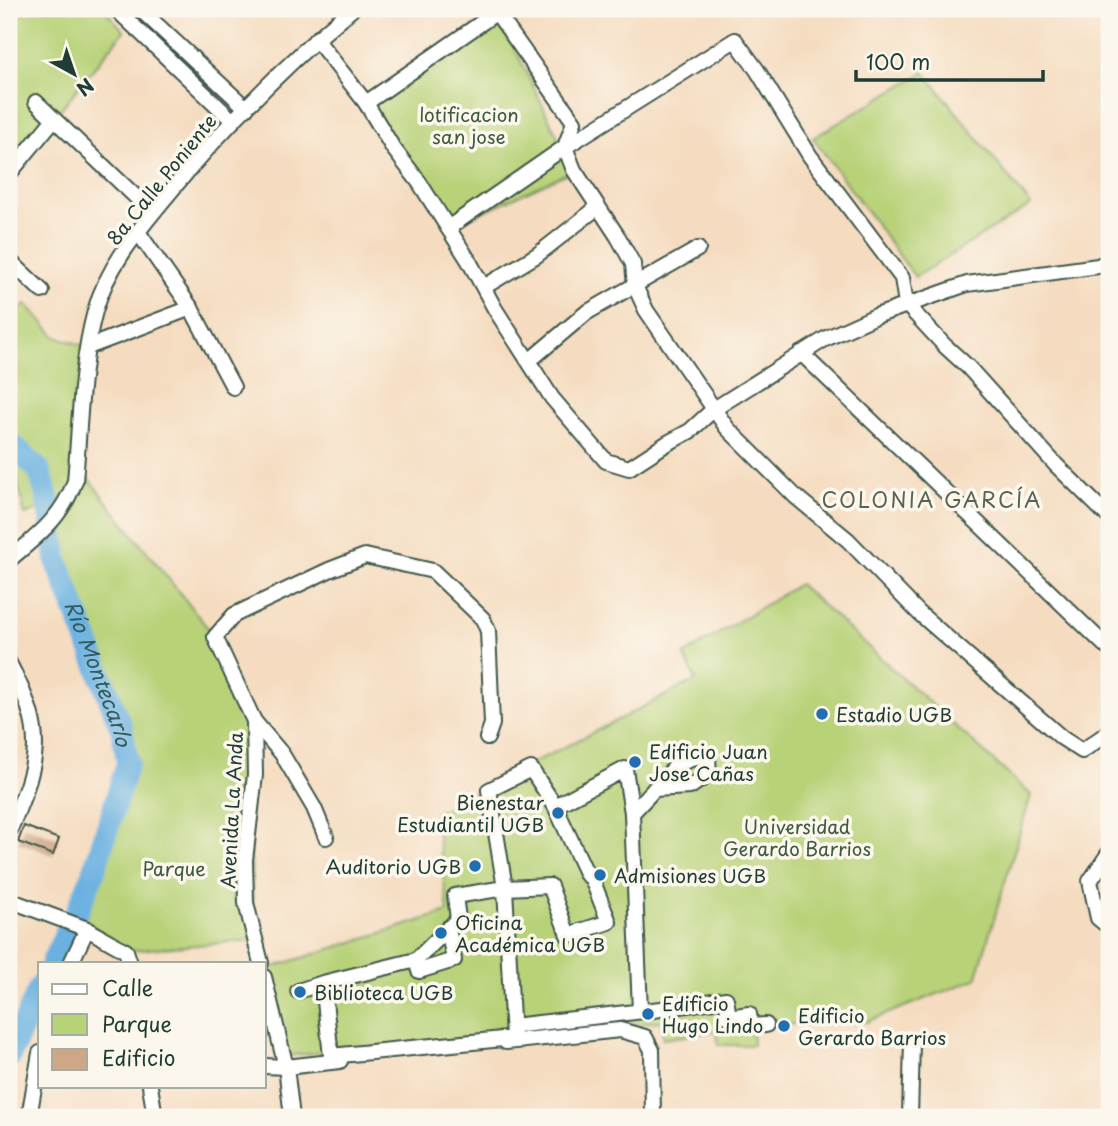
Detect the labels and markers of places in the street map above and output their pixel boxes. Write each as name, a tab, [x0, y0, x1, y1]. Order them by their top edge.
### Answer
place label: Estadio UGB	[836, 700, 952, 728]
marker: Estadio UGB	[814, 706, 830, 722]
place label: Edificio Juan Jose Cañas	[649, 737, 768, 787]
marker: Edificio Juan Jose Cañas	[627, 754, 643, 770]
place label: Bienestar Estudiantil UGB	[397, 788, 544, 838]
marker: Bienestar Estudiantil UGB	[550, 805, 566, 821]
place label: Auditorio UGB	[326, 852, 461, 880]
marker: Auditorio UGB	[467, 858, 483, 874]
place label: Admisiones UGB	[614, 861, 766, 889]
marker: Admisiones UGB	[592, 867, 608, 883]
place label: Oficina Académica UGB	[455, 908, 605, 958]
marker: Oficina Académica UGB	[433, 925, 449, 941]
place label: Biblioteca UGB	[314, 978, 453, 1006]
marker: Biblioteca UGB	[292, 984, 308, 1000]
place label: Edificio Hugo Lindo	[662, 989, 763, 1039]
place label: Edificio Gerardo Barrios	[798, 1001, 946, 1051]
marker: Edificio Hugo Lindo	[640, 1006, 656, 1022]
marker: Edificio Gerardo Barrios	[776, 1018, 792, 1034]

